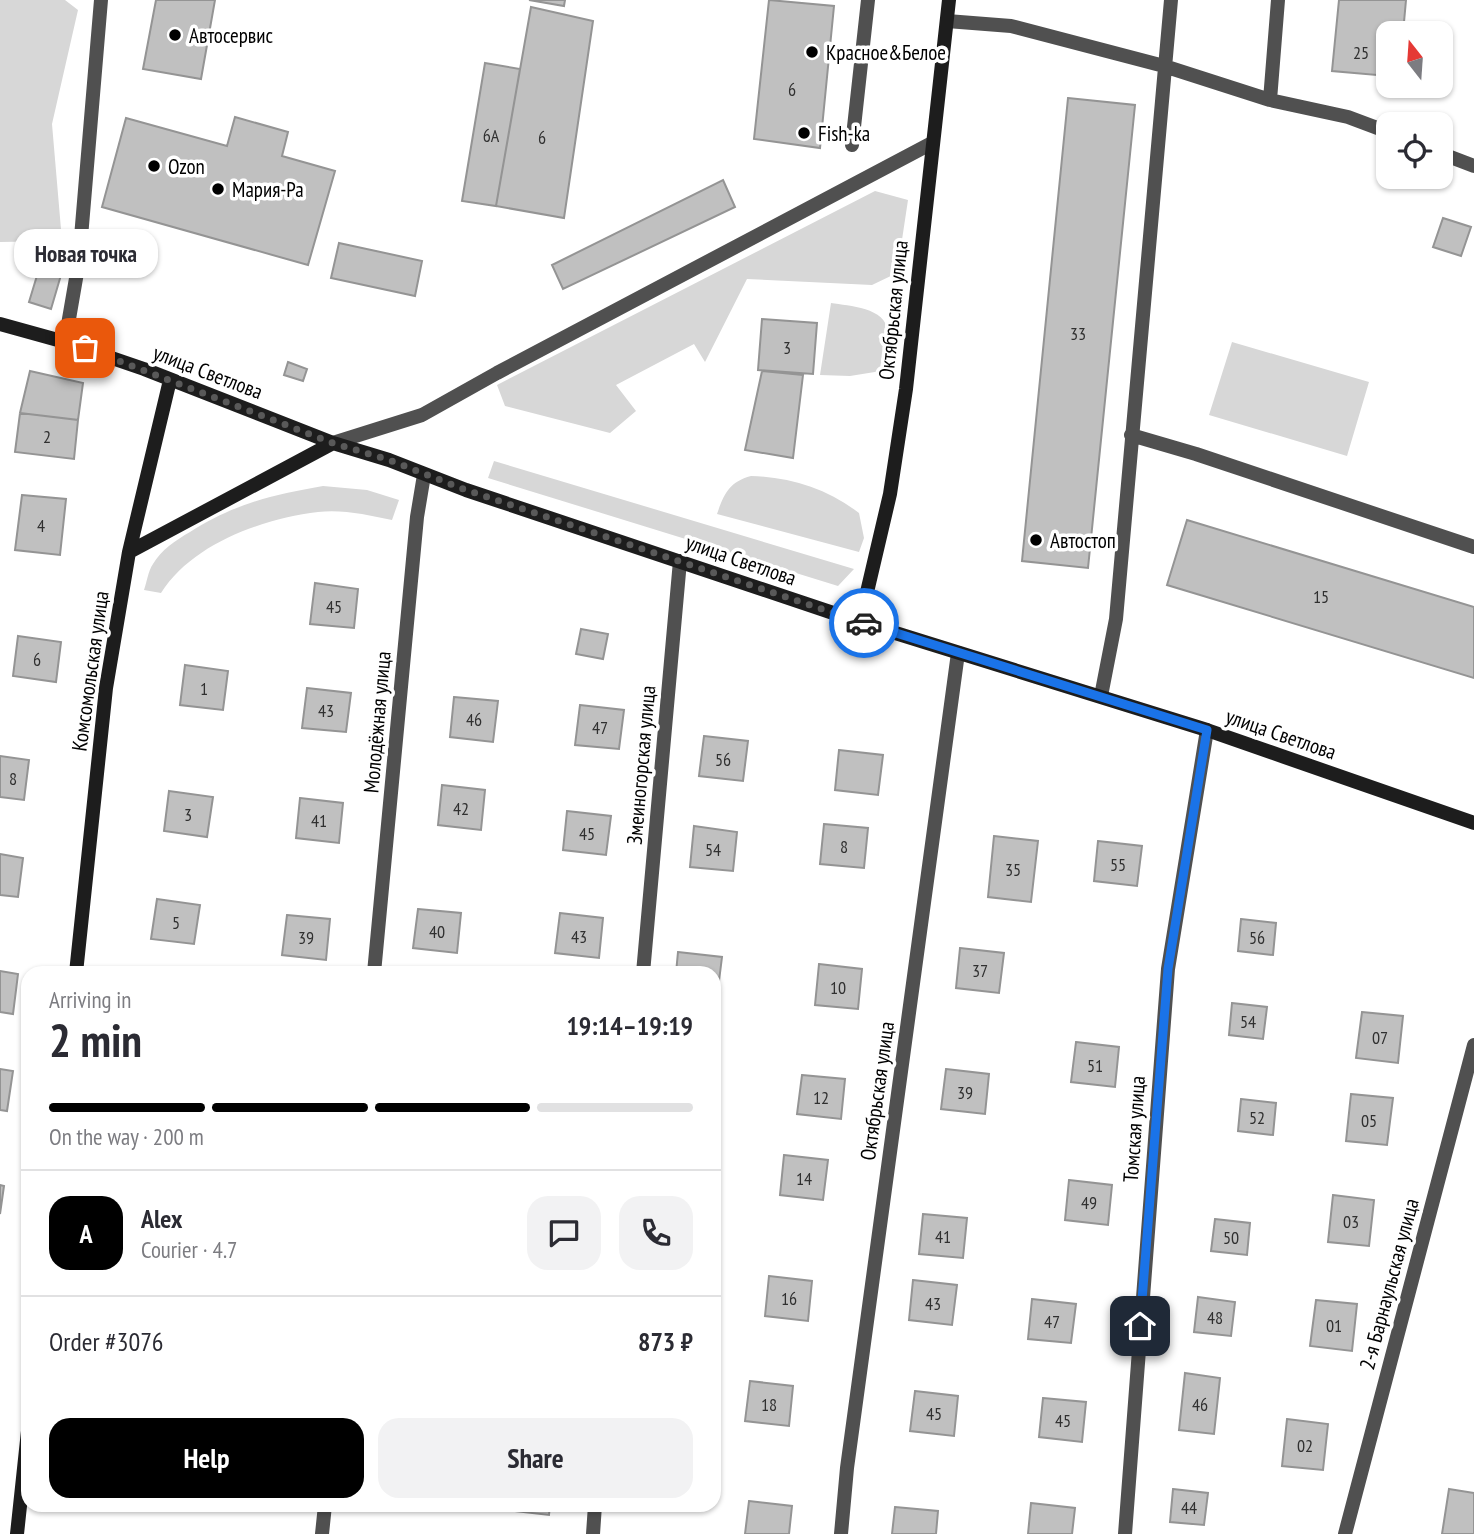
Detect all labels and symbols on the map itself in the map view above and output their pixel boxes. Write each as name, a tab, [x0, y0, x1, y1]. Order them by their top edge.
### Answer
north arrow	[1376, 21, 1452, 98]
place label: Автосервис	[189, 22, 274, 49]
marker: Автосервис	[167, 27, 183, 43]
place label: Красное&Белое	[826, 39, 946, 66]
house number: 25	[1353, 41, 1369, 64]
marker: Красное&Белое	[804, 44, 820, 60]
house number: 6	[788, 78, 796, 101]
place label: Fish-ka	[818, 120, 870, 147]
house number: 6А	[483, 124, 500, 147]
marker: Fish-ka	[796, 125, 812, 141]
house number: 6	[538, 126, 546, 149]
place label: Ozon	[168, 153, 205, 180]
marker: Ozon	[146, 158, 162, 174]
place label: Мария-Ра	[232, 176, 304, 203]
marker: Мария-Ра	[210, 181, 226, 197]
callout: Новая точка	[13, 229, 157, 278]
street label: Октябрьская улица	[872, 239, 914, 381]
pin	[55, 318, 115, 378]
house number: 33	[1070, 322, 1086, 345]
house number: 3	[783, 336, 791, 359]
street label: улица Светлова	[149, 339, 267, 405]
house number: 2	[43, 425, 51, 448]
house number: 4	[37, 514, 45, 537]
place label: Автостоп	[1050, 527, 1116, 554]
street label: улица Светлова	[682, 529, 800, 591]
marker: Автостоп	[1028, 532, 1044, 548]
house number: 15	[1313, 585, 1329, 608]
courier	[829, 588, 899, 658]
street label: Комсомольская улица	[65, 589, 115, 753]
house number: 45	[326, 595, 342, 618]
house number: 6	[33, 648, 41, 671]
street label: Молодёжная улица	[357, 650, 397, 794]
house number: 1	[200, 677, 208, 700]
street label: Змеиногорская улица	[621, 684, 661, 846]
house number: 43	[318, 699, 334, 722]
street label: улица Светлова	[1222, 703, 1340, 765]
house number: 46	[466, 708, 482, 731]
house number: 47	[592, 716, 608, 739]
house number: 56	[715, 748, 731, 771]
house number: 8	[9, 767, 17, 790]
house number: 42	[453, 797, 469, 820]
house number: 3	[184, 803, 192, 826]
house number: 41	[311, 809, 327, 832]
house number: 45	[579, 822, 595, 845]
house number: 8	[840, 835, 848, 858]
house number: 54	[705, 838, 721, 861]
house number: 55	[1110, 853, 1126, 876]
house number: 35	[1005, 858, 1021, 881]
house number: 5	[172, 911, 180, 934]
house number: 40	[429, 920, 445, 943]
house number: 43	[571, 925, 587, 948]
house number: 39	[298, 926, 314, 949]
house number: 56	[1249, 926, 1265, 949]
house number: 37	[972, 959, 988, 982]
house number: 10	[830, 976, 846, 999]
house number: 54	[1240, 1010, 1256, 1033]
street label: Октябрьская улица	[854, 1020, 900, 1162]
house number: 07	[1372, 1026, 1388, 1049]
house number: 51	[1087, 1054, 1103, 1077]
street label: Томская улица	[1117, 1075, 1151, 1183]
house number: 39	[957, 1081, 973, 1104]
house number: 12	[813, 1086, 829, 1109]
house number: 52	[1249, 1106, 1265, 1129]
house number: 05	[1361, 1109, 1377, 1132]
house number: 14	[796, 1167, 812, 1190]
house number: 49	[1081, 1191, 1097, 1214]
street label: 2-я Барнаульская улица	[1353, 1195, 1425, 1373]
house number: 03	[1343, 1210, 1359, 1233]
house number: 41	[935, 1225, 951, 1248]
house number: 50	[1223, 1226, 1239, 1249]
house number: 16	[781, 1287, 797, 1310]
house number: 43	[925, 1292, 941, 1315]
pin	[1110, 1296, 1170, 1356]
house number: 48	[1207, 1306, 1223, 1329]
house number: 47	[1044, 1310, 1060, 1333]
house number: 01	[1326, 1314, 1342, 1337]
house number: 18	[761, 1393, 777, 1416]
house number: 46	[1192, 1393, 1208, 1416]
house number: 45	[926, 1402, 942, 1425]
house number: 45	[1055, 1409, 1071, 1432]
house number: 02	[1297, 1434, 1313, 1457]
house number: 44	[1181, 1496, 1197, 1519]

